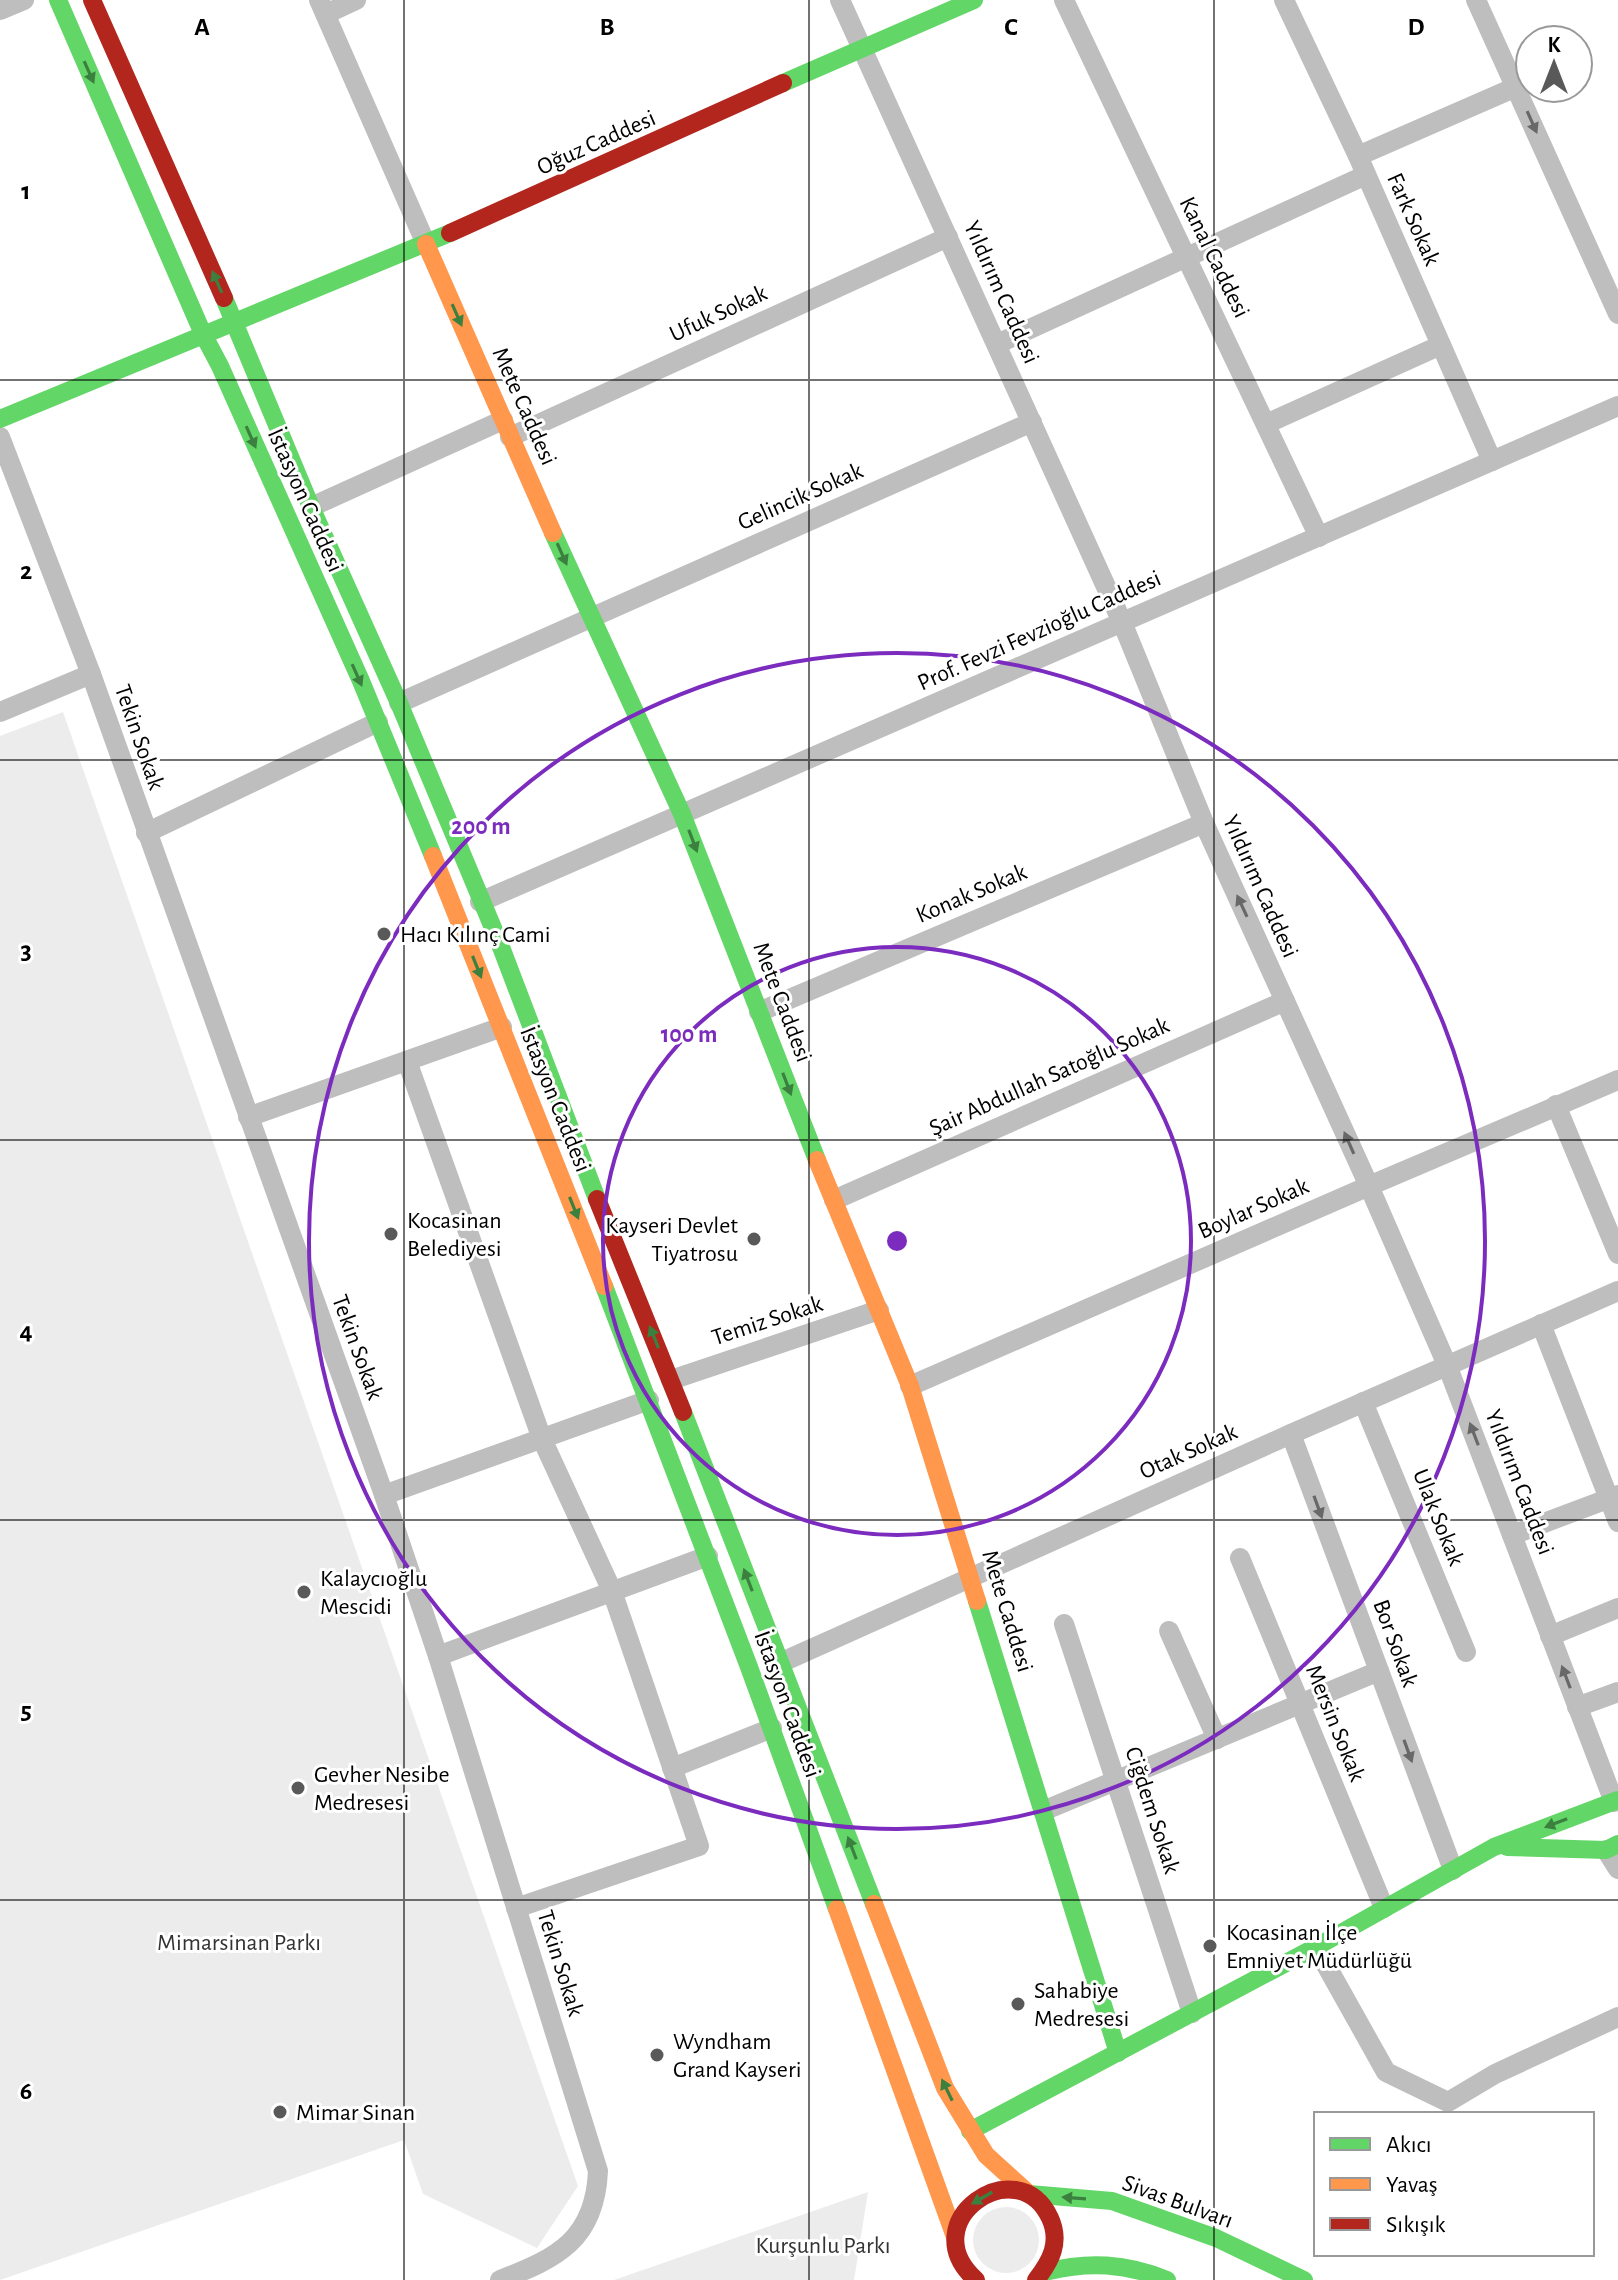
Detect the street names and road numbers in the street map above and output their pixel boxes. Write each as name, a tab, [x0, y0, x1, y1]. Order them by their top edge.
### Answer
street label: Oğuz Caddesi	[533, 106, 659, 180]
street label: Fark Sokak	[1382, 170, 1444, 269]
street label: Kanal Caddesi	[1175, 193, 1254, 322]
street label: Yıldırım Caddesi	[959, 217, 1043, 367]
street label: Ufuk Sokak	[666, 281, 771, 347]
street label: Mete Caddesi	[487, 344, 561, 469]
street label: İstasyon Caddesi	[263, 425, 348, 576]
street label: Gelincik Sokak	[734, 459, 867, 535]
street label: Prof. Fevzi Fevzioğlu Caddesi	[914, 566, 1165, 695]
street label: Tekin Sokak	[110, 682, 168, 793]
street label: Yıldırım Caddesi	[1218, 811, 1302, 961]
street label: Konak Sokak	[913, 860, 1030, 928]
street label: Mete Caddesi	[748, 939, 816, 1065]
street label: Şair Abdullah Satoğlu Sokak	[926, 1013, 1173, 1141]
street label: İstasyon Caddesi	[515, 1023, 596, 1175]
street label: Boylar Sokak	[1195, 1174, 1312, 1244]
street label: Tekin Sokak	[327, 1292, 387, 1403]
street label: Temiz Sokak	[709, 1292, 826, 1350]
street label: Yıldırım Caddesi	[1480, 1406, 1558, 1558]
street label: Otak Sokak	[1136, 1420, 1241, 1484]
street label: Ulak Sokak	[1408, 1466, 1468, 1569]
street label: Mete Caddesi	[977, 1548, 1037, 1675]
street label: Bor Sokak	[1368, 1596, 1422, 1690]
street label: İstasyon Caddesi	[749, 1627, 826, 1781]
street label: Mersin Sokak	[1301, 1662, 1369, 1785]
street label: Ciğdem Sokak	[1120, 1744, 1184, 1877]
street label: Tekin Sokak	[533, 1907, 588, 2019]
street label: Sivas Bulvarı	[1119, 2171, 1236, 2233]

